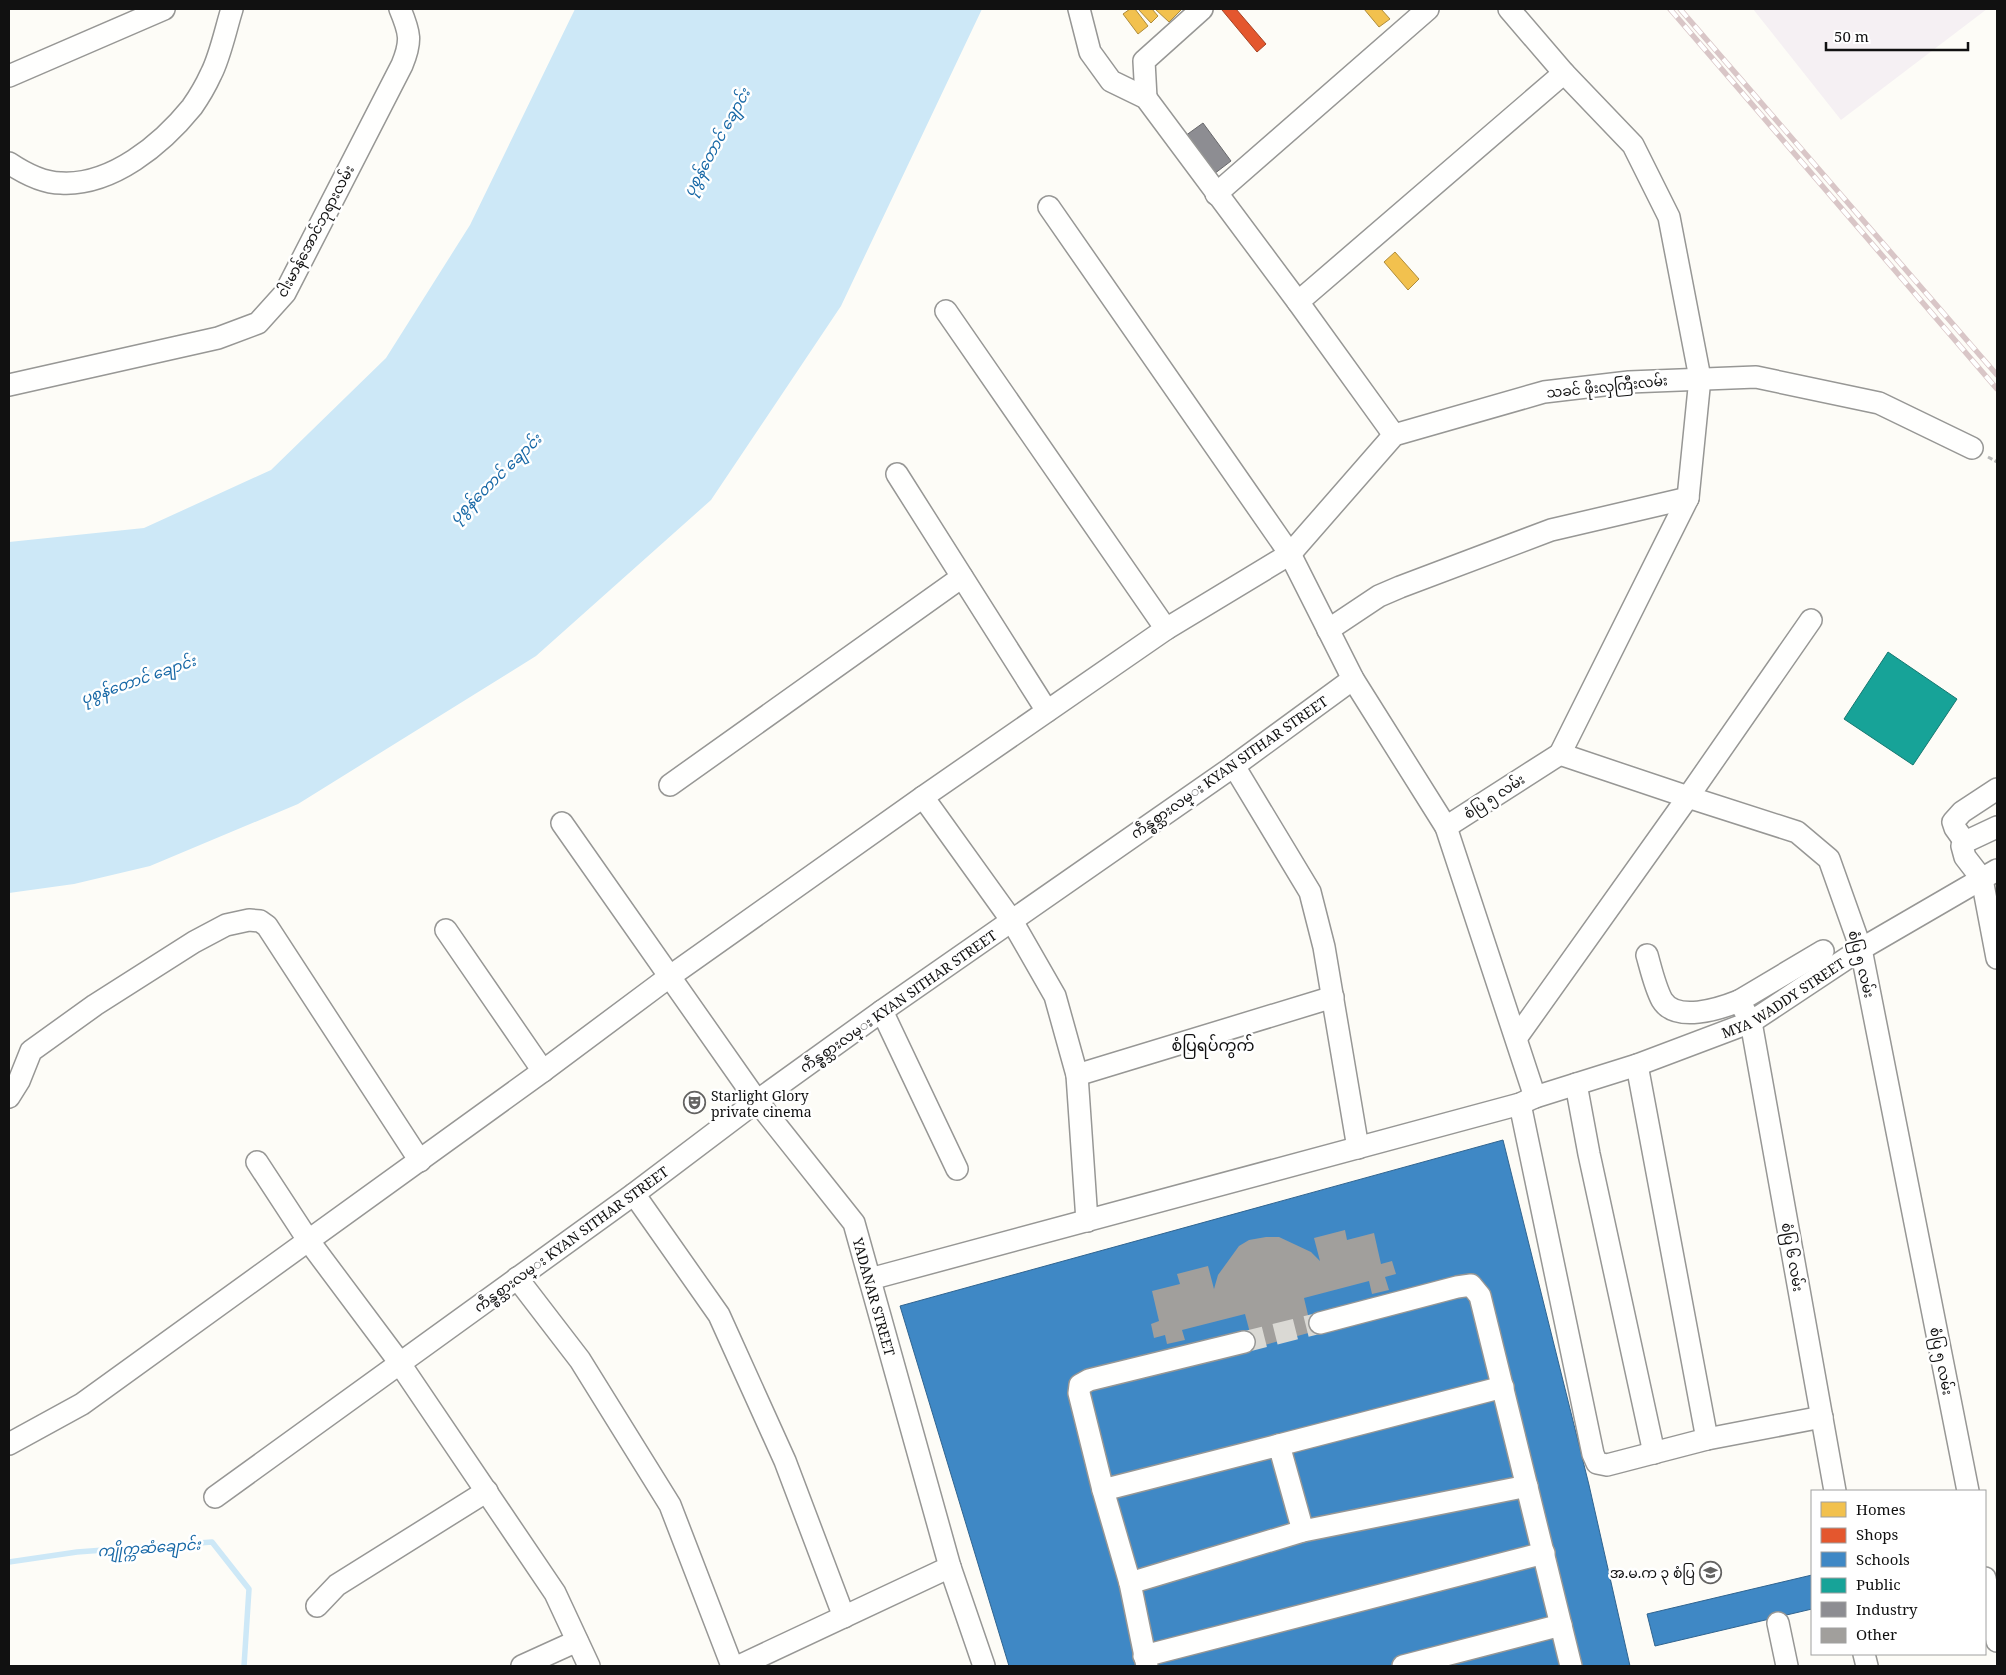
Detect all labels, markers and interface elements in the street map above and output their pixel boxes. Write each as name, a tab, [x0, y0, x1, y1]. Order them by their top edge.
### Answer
scale bar	[1826, 20, 1968, 52]
text: 50 m	[1834, 26, 1869, 46]
water label: ပုစွန်တောင် ချောင်း	[678, 84, 757, 201]
street label: ငါးမာန်အောင်ဘုရားလမ်း	[272, 162, 361, 302]
street label: သခင် ဖိုးလှကြီးလမ်း	[1545, 370, 1669, 405]
water label: ပုစွန်တောင် ချောင်း	[445, 428, 548, 529]
water label: ပုစွန်တောင် ချောင်း	[78, 650, 200, 711]
street label: ကဵန္စစ္သားလမ္း KYAN SITHAR STREET	[1127, 691, 1333, 845]
street label: စံပြ ၅ လမ်း	[1460, 769, 1530, 825]
street label: ကဵန္စစ္သားလမ္း KYAN SITHAR STREET	[796, 925, 1002, 1079]
street label: စံပြ ၅ လမ်း	[1842, 928, 1880, 1000]
street label: MYA WADDY STREET	[1718, 953, 1849, 1042]
district label: စံပြရပ်ကွက်	[1171, 1034, 1255, 1059]
place label: Starlight Glory private cinema	[711, 1086, 812, 1121]
theatre icon: Starlight Glory private cinema	[683, 1091, 707, 1115]
street label: ကဵန္စစ္သားလမ္း KYAN SITHAR STREET	[470, 1162, 674, 1319]
street label: စံပြ ၆ လမ်း	[1775, 1221, 1808, 1293]
street label: YADANAR STREET	[849, 1234, 900, 1358]
street label: စံပြ ၅ လမ်း	[1923, 1325, 1958, 1397]
legend	[1811, 1490, 1986, 1655]
text: Homes	[1856, 1499, 1906, 1519]
text: Shops	[1856, 1524, 1899, 1544]
water label: ကျိုက္ကဆံချောင်း	[97, 1533, 202, 1565]
text: Schools	[1856, 1549, 1910, 1569]
school or university icon: အ.မ.က ၃ စံပြ	[1699, 1560, 1723, 1584]
place label: အ.မ.က ၃ စံပြ	[1610, 1563, 1695, 1585]
text: Public	[1856, 1574, 1901, 1594]
text: Industry	[1856, 1599, 1918, 1619]
text: Other	[1856, 1624, 1897, 1644]

